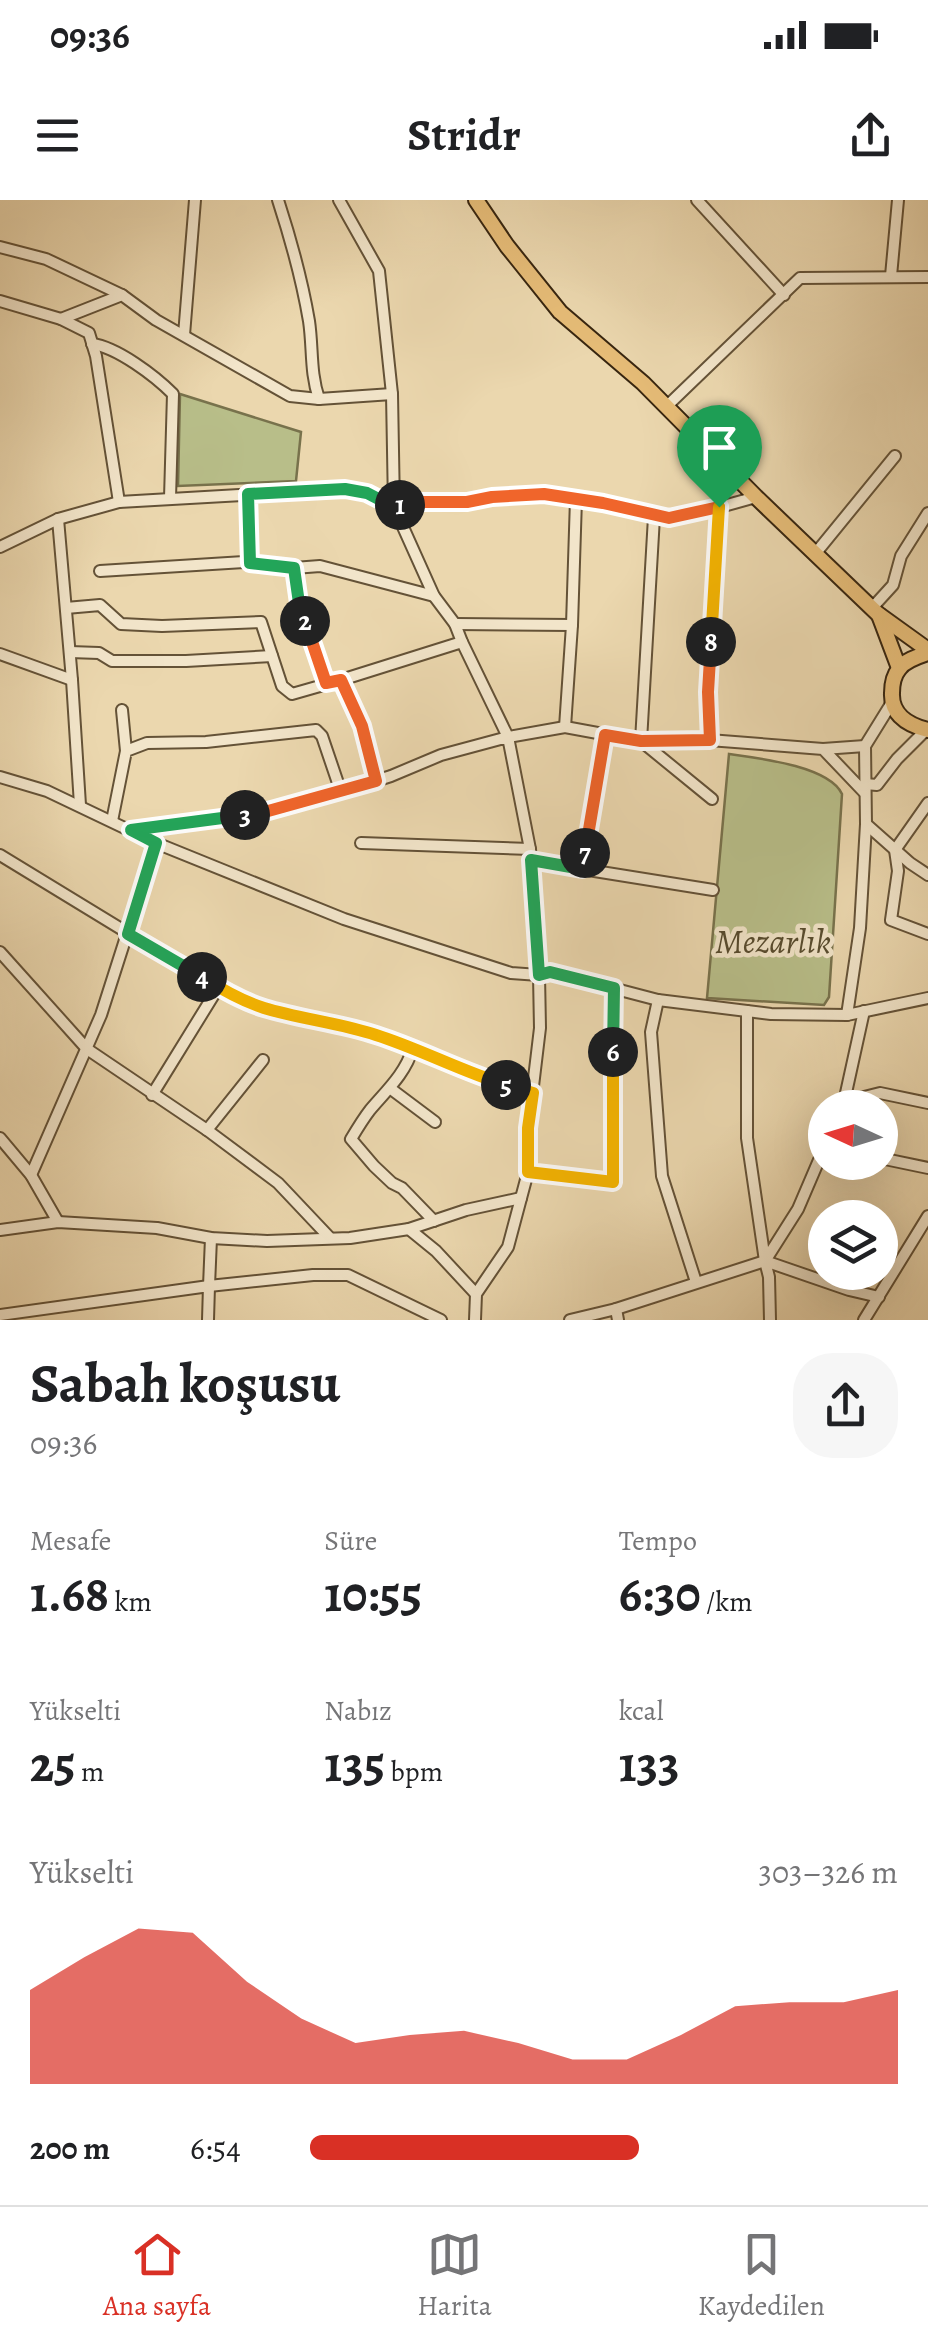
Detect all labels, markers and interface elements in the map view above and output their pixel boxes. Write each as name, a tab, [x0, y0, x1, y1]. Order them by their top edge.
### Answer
text: 09:36	[50, 9, 130, 61]
text: Stridr	[407, 104, 521, 166]
icon: menu	[30, 108, 85, 163]
icon: share	[843, 108, 898, 163]
pin	[677, 405, 762, 508]
icon: arrive	[692, 420, 747, 475]
pin: 1	[375, 480, 425, 530]
text: 1	[395, 486, 405, 524]
pin: 2	[280, 596, 330, 646]
text: 2	[298, 602, 312, 640]
pin: 8	[686, 617, 736, 667]
text: 8	[704, 623, 718, 661]
pin: 3	[220, 790, 270, 840]
text: 3	[239, 796, 251, 834]
pin: 7	[560, 828, 610, 878]
text: 7	[579, 834, 591, 872]
park label: Mezarlık	[715, 917, 831, 965]
pin: 4	[177, 952, 227, 1002]
text: 4	[195, 958, 209, 996]
pin: 6	[588, 1027, 638, 1077]
text: 6	[606, 1033, 620, 1071]
pin: 5	[481, 1060, 531, 1110]
text: 5	[500, 1066, 512, 1104]
north arrow	[808, 1090, 898, 1180]
map controls	[808, 1090, 898, 1290]
button: layers	[808, 1200, 898, 1290]
text: Sabah koşusu	[30, 1346, 340, 1421]
button: share	[793, 1353, 898, 1458]
text: 09:36	[30, 1421, 97, 1465]
text: Mesafe	[30, 1522, 111, 1560]
text: Süre	[324, 1522, 377, 1560]
text: Tempo	[619, 1522, 697, 1560]
text: 1.68	[30, 1560, 109, 1628]
text: 10:55	[324, 1560, 422, 1628]
text: 6:30	[619, 1560, 701, 1628]
text: km	[109, 1583, 152, 1621]
text: /km	[701, 1583, 753, 1621]
text: Yükselti	[30, 1692, 121, 1730]
text: Nabız	[324, 1692, 392, 1730]
text: kcal	[619, 1692, 664, 1730]
text: 25	[30, 1730, 76, 1798]
text: 135	[324, 1730, 385, 1798]
text: 133	[619, 1730, 680, 1798]
text: m	[76, 1753, 104, 1791]
text: bpm	[385, 1753, 443, 1791]
text: Yükselti	[30, 1850, 134, 1894]
text: 303–326 m	[759, 1850, 898, 1894]
text: 200 m	[30, 2126, 110, 2170]
text: 6:54	[190, 2126, 241, 2170]
tab: Ana sayfa	[103, 2227, 211, 2325]
tab: Harita	[417, 2227, 492, 2325]
tab: Kaydedilen	[698, 2227, 825, 2325]

